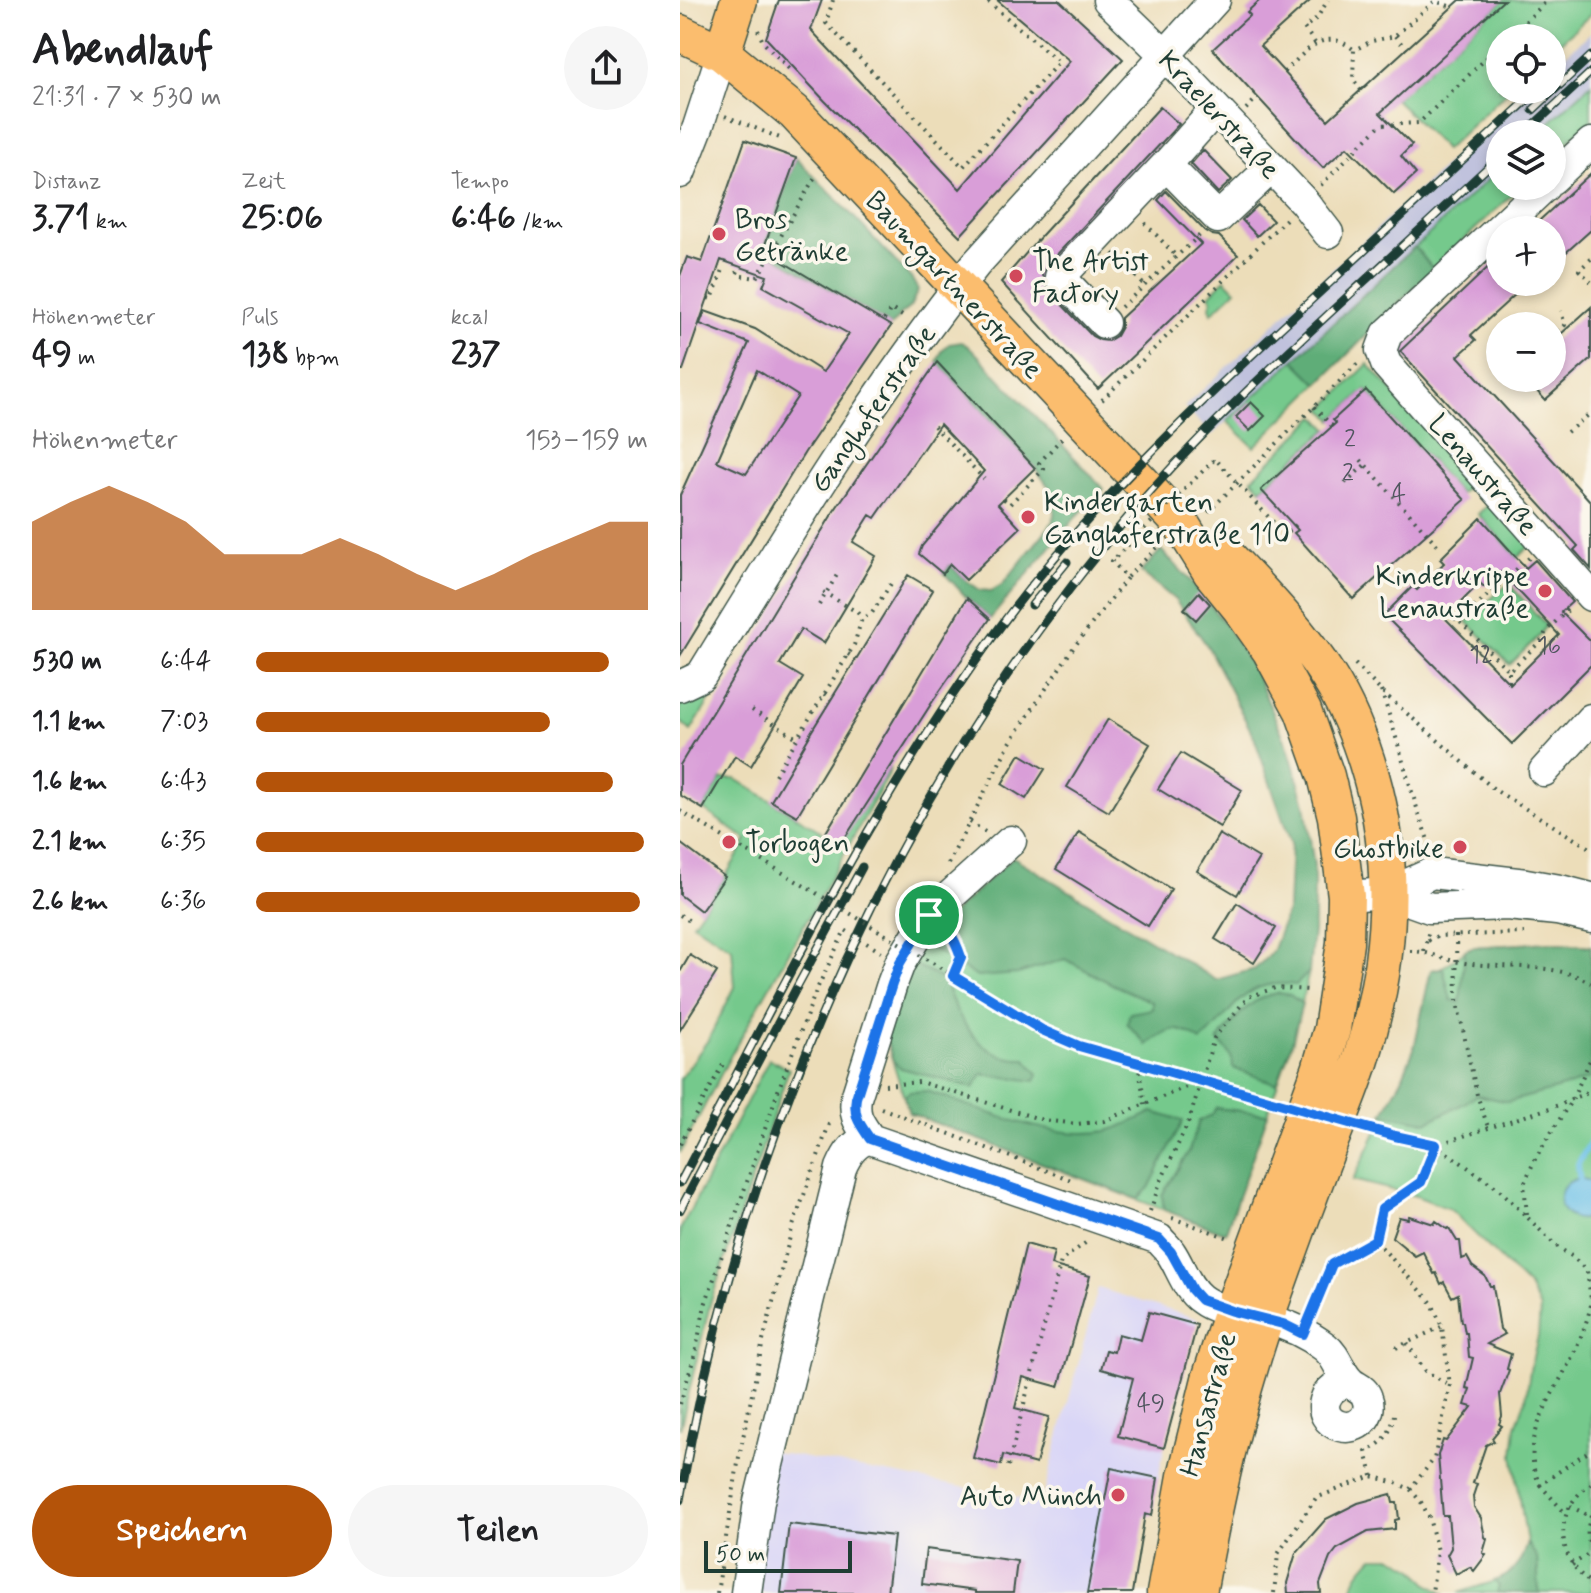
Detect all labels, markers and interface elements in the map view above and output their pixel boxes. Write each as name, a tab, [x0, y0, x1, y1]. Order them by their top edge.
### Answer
text: Abendlauf	[32, 22, 213, 80]
map controls	[1486, 24, 1566, 392]
button: locate	[1486, 24, 1566, 104]
button: share	[564, 26, 648, 110]
street label: Kraelerstraße	[1149, 43, 1288, 188]
text: 21:31 · 7 × 530 m	[32, 81, 221, 115]
button: layers	[1486, 120, 1566, 200]
text: Distanz	[32, 168, 101, 196]
text: Zeit	[241, 168, 286, 196]
text: Tempo	[451, 168, 509, 196]
street label: Baumgartnerstraße	[855, 184, 1050, 389]
text: 3.71	[32, 196, 90, 241]
text: 25:06	[241, 196, 323, 241]
text: 6:46	[451, 196, 516, 241]
place label: Bros Getränke	[735, 202, 848, 271]
text: km	[90, 208, 128, 236]
text: /km	[516, 208, 563, 236]
button: +	[1486, 216, 1566, 296]
marker: Bros Getränke	[710, 225, 728, 243]
place label: The Artist Factory	[1032, 244, 1150, 313]
marker: The Artist Factory	[1007, 267, 1025, 285]
text: Höhenmeter	[32, 304, 155, 332]
text: Puls	[241, 304, 278, 332]
text: kcal	[451, 304, 488, 332]
button: −	[1486, 312, 1566, 392]
street label: Ganghoferstraße	[802, 318, 947, 502]
text: 49	[32, 332, 72, 377]
text: 138	[241, 332, 289, 377]
text: 237	[451, 332, 501, 377]
text: m	[72, 344, 96, 372]
text: bpm	[289, 344, 340, 372]
street label: Lenaustraße	[1419, 407, 1545, 544]
text: Höhenmeter	[32, 424, 178, 458]
text: 153–159 m	[525, 424, 648, 458]
house number: 2	[1344, 424, 1356, 455]
house number: 2	[1342, 458, 1354, 489]
house number: 4	[1392, 479, 1406, 510]
place label: Kindergarten Ganghoferstraße 110	[1044, 485, 1290, 556]
marker: Kindergarten Ganghoferstraße 110	[1019, 508, 1037, 526]
place label: Kinderkrippe Lenaustraße	[1376, 559, 1529, 628]
marker: Kinderkrippe Lenaustraße	[1536, 582, 1554, 600]
house number: 16	[1537, 631, 1561, 662]
house number: 12	[1469, 640, 1493, 671]
text: 530 m	[32, 645, 102, 679]
text: 6:44	[160, 645, 211, 679]
text: 1.1 km	[32, 705, 106, 739]
text: 7:03	[160, 705, 208, 739]
text: 1.6 km	[32, 765, 107, 799]
text: 6:43	[160, 765, 206, 799]
text: 2.1 km	[32, 825, 107, 859]
text: 6:35	[160, 825, 206, 859]
place label: Torbogen	[745, 826, 850, 863]
place label: Ghostbike	[1333, 831, 1444, 868]
marker: Torbogen	[720, 833, 738, 851]
marker: Ghostbike	[1451, 838, 1469, 856]
pin	[895, 881, 963, 949]
text: 2.6 km	[32, 885, 108, 919]
text: 6:36	[160, 885, 206, 919]
icon: arrive	[907, 893, 951, 937]
street label: Hansastraße	[1172, 1328, 1246, 1481]
house number: 49	[1137, 1389, 1165, 1420]
place label: Auto Münch	[960, 1479, 1102, 1516]
button: Speichern	[32, 1485, 332, 1577]
button: Teilen	[348, 1485, 648, 1577]
marker: Auto Münch	[1109, 1486, 1127, 1504]
scale bar	[704, 1537, 852, 1573]
text: 50 m	[716, 1541, 765, 1569]

